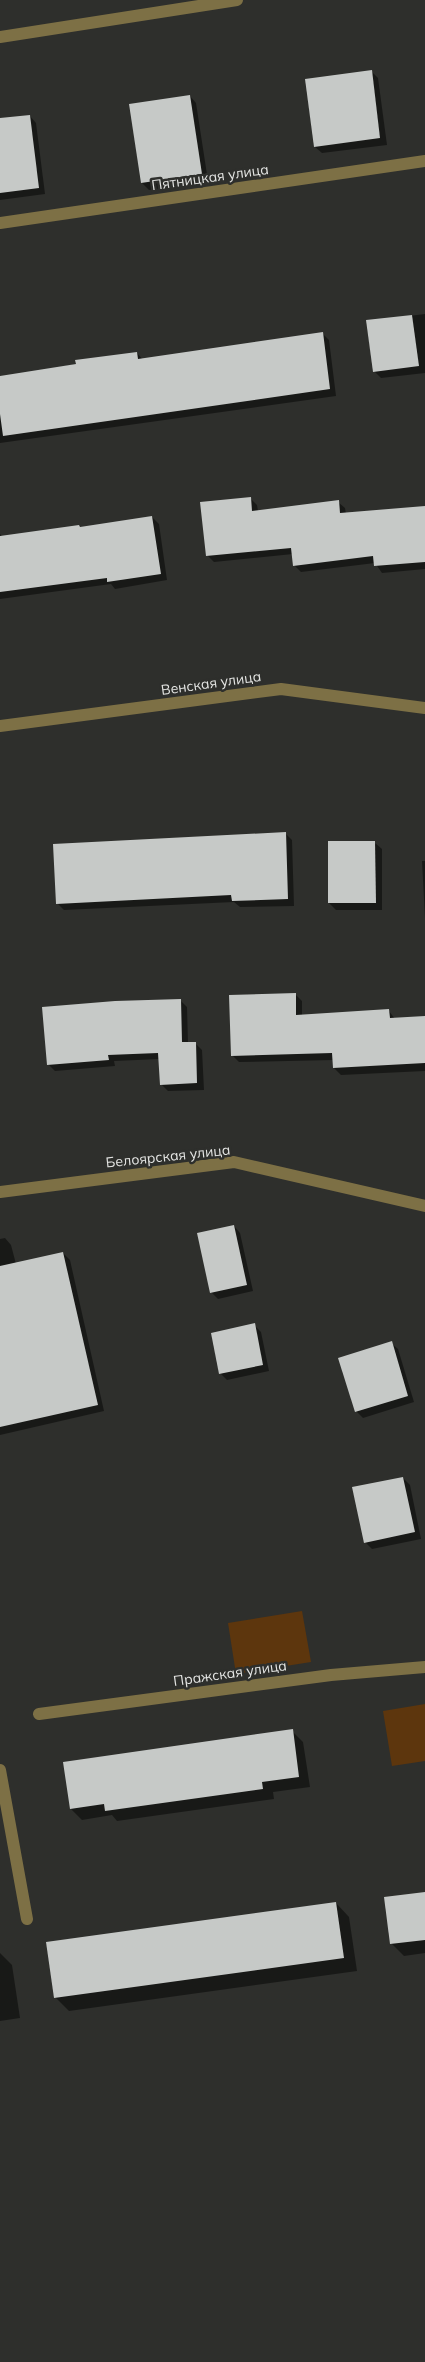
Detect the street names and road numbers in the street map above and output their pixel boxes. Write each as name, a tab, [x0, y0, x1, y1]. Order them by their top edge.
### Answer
street label: Пятницкая улица	[150, 160, 270, 194]
street label: Венская улица	[160, 667, 262, 699]
street label: Белоярская улица	[105, 1141, 231, 1171]
street label: Пражская улица	[172, 1656, 288, 1690]

